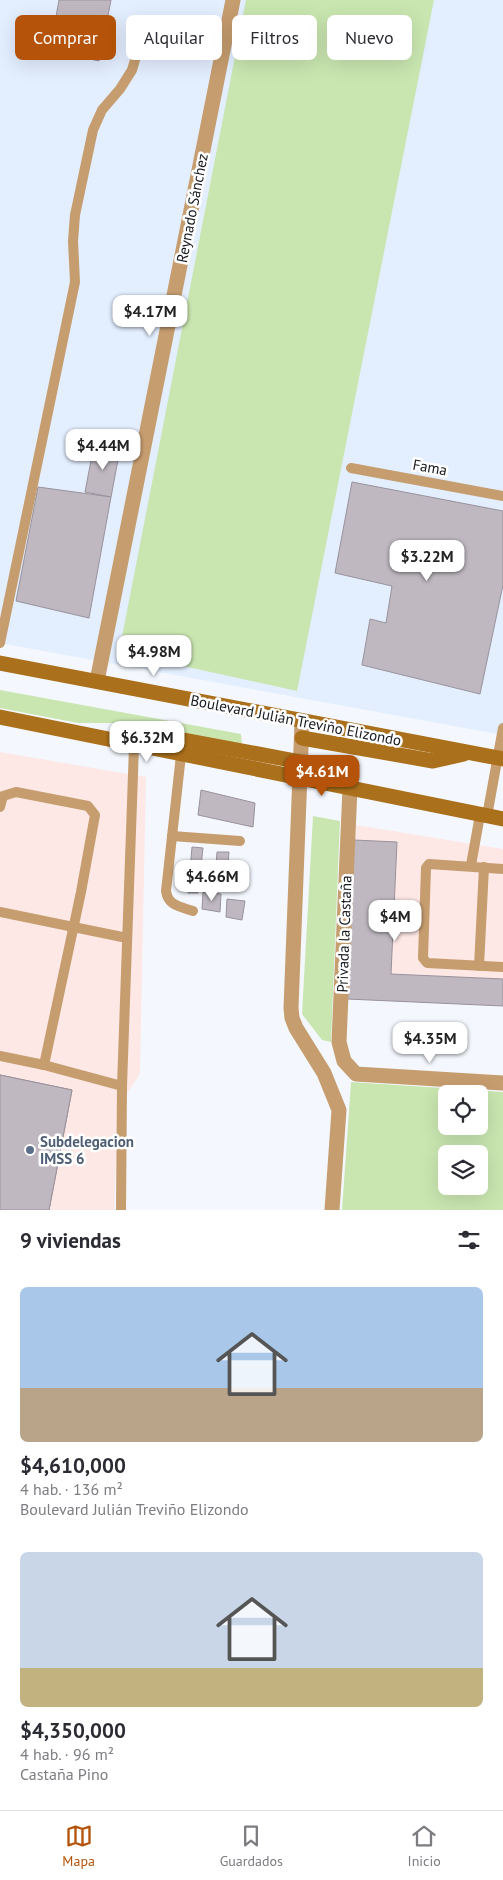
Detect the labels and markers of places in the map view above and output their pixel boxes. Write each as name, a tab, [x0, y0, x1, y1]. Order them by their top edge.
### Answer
pin: $4.17M	[109, 294, 191, 337]
pin: $4.44M	[62, 428, 144, 471]
pin: $3.22M	[386, 540, 468, 582]
pin: $4.98M	[113, 634, 195, 677]
pin: $6.32M	[106, 720, 188, 763]
pin: $4.61M	[281, 754, 363, 797]
pin: $4.66M	[171, 860, 253, 902]
pin: $4M	[371, 900, 419, 942]
pin: $4.35M	[389, 1022, 471, 1064]
place label: Subdelegacion IMSS 6	[40, 1132, 134, 1168]
marker: Subdelegacion IMSS 6	[24, 1144, 36, 1156]

